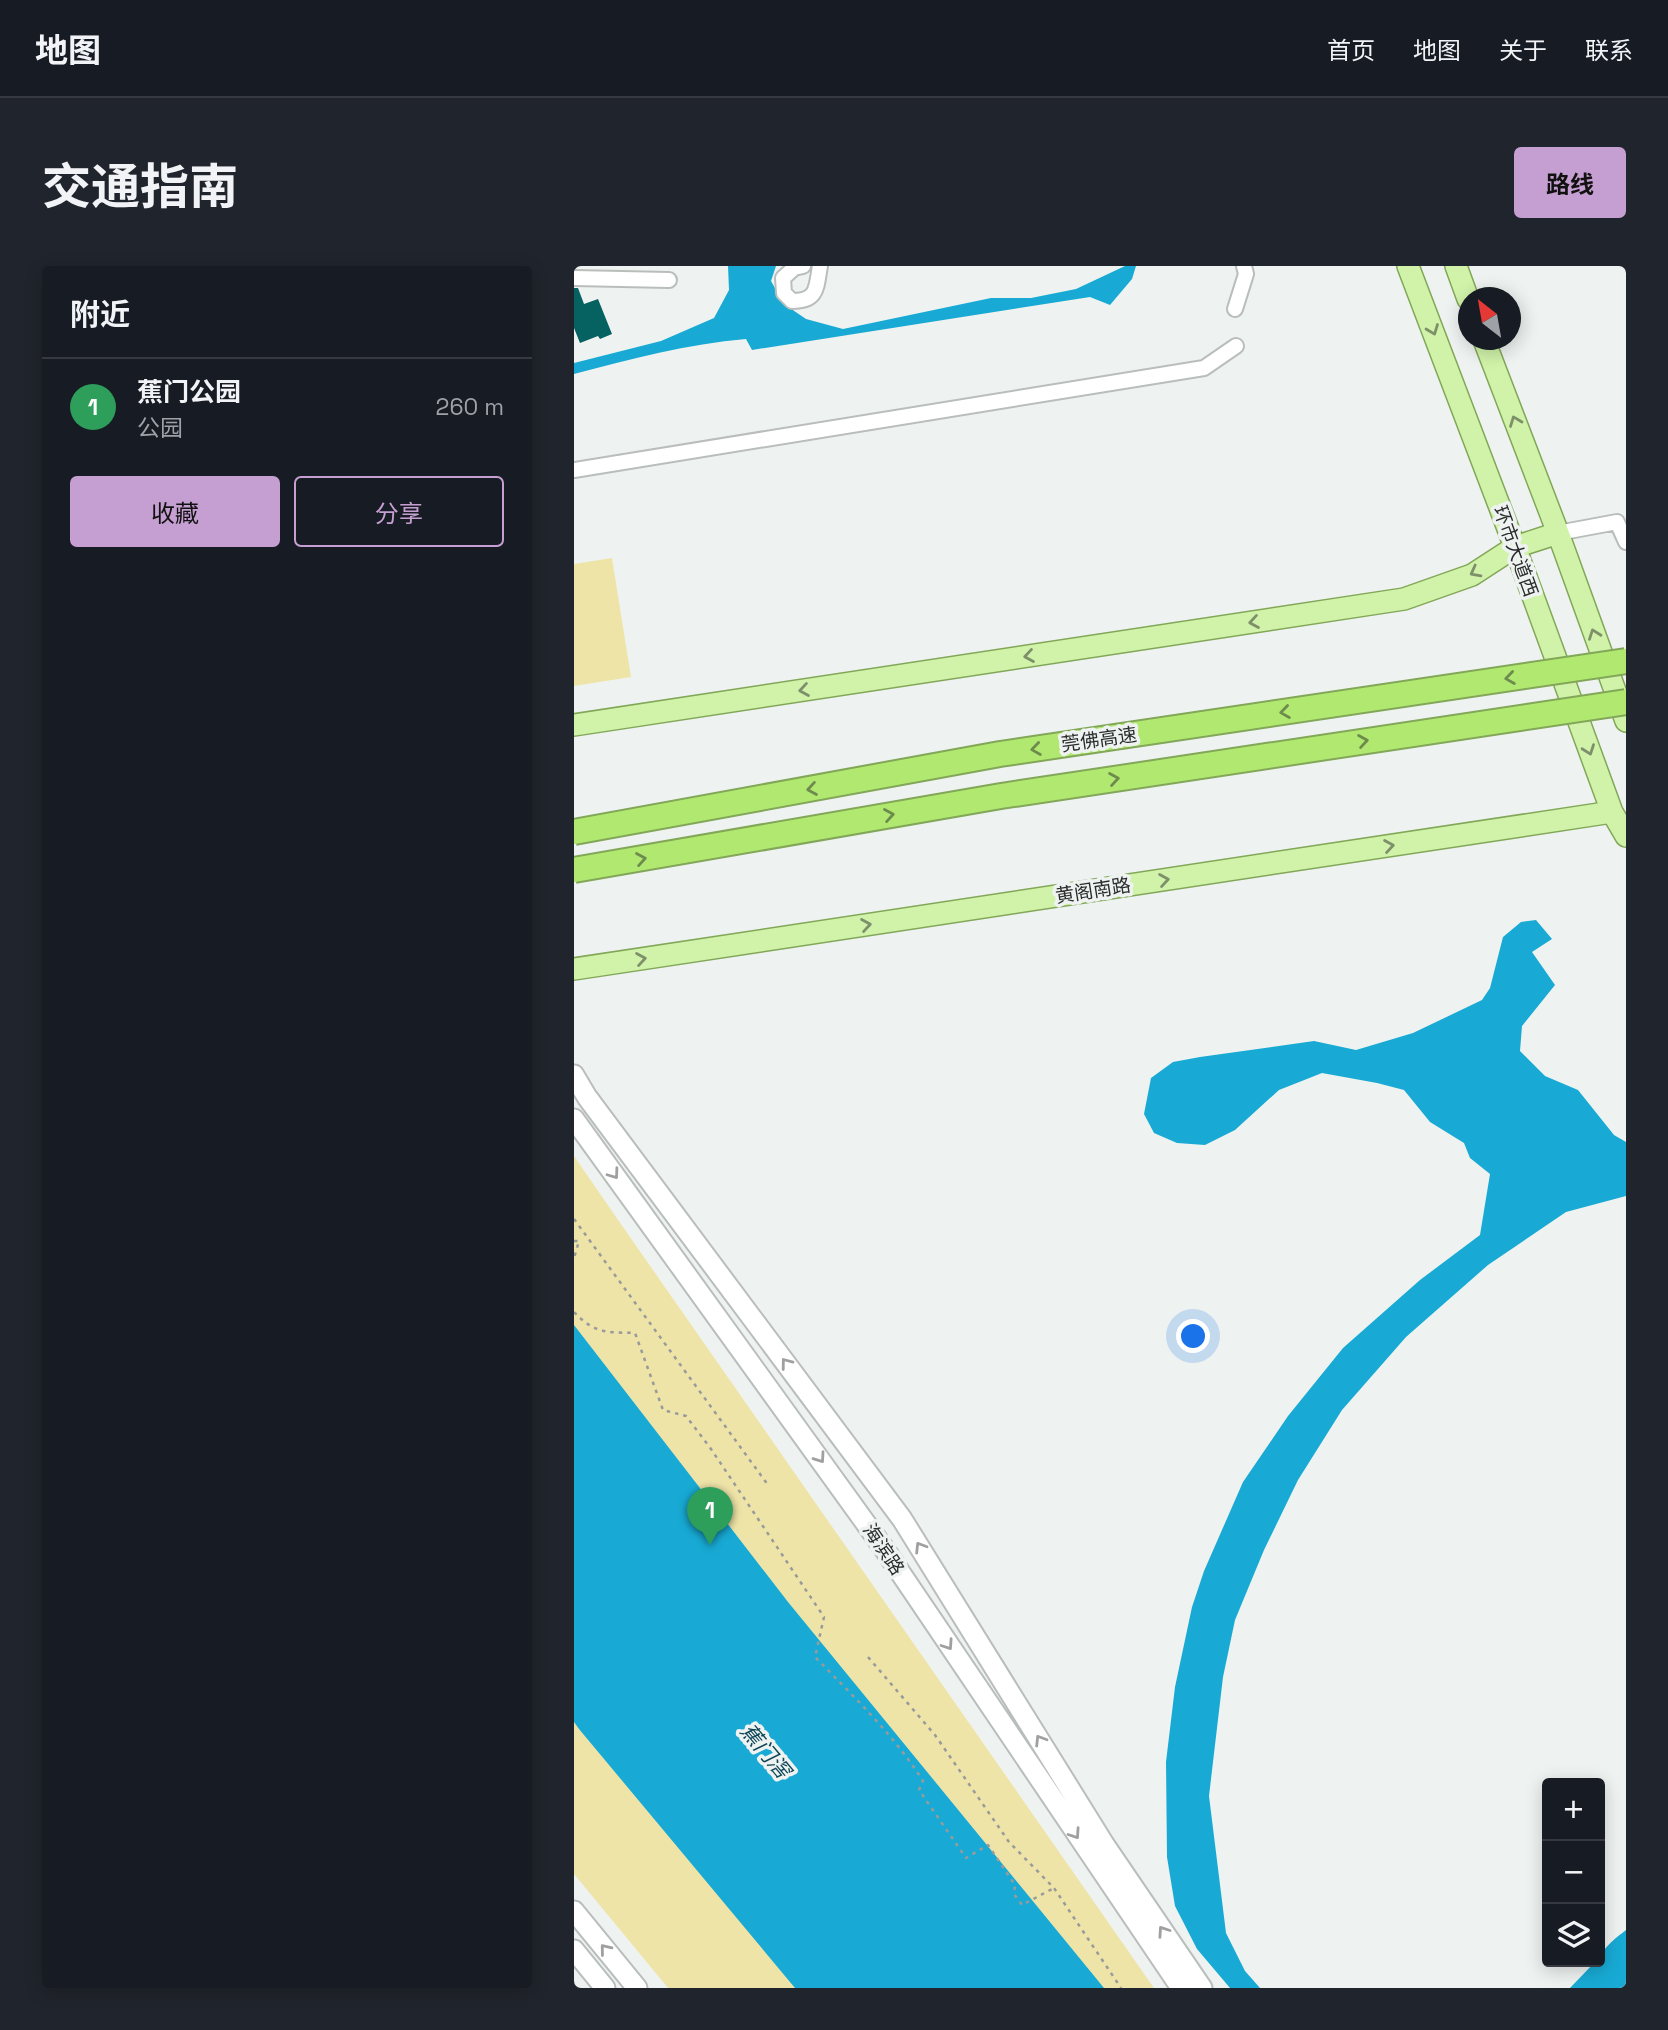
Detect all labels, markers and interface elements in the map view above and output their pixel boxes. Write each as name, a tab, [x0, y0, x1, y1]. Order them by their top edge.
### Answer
text: 地图	[35, 30, 101, 72]
text: 首页	[1327, 35, 1375, 66]
text: 地图	[1413, 35, 1461, 66]
text: 关于	[1499, 35, 1547, 66]
text: 联系	[1585, 35, 1633, 66]
button: 路线	[1514, 147, 1626, 218]
text: 交通指南	[42, 156, 238, 218]
north arrow	[1458, 287, 1521, 350]
text: 附近	[70, 295, 130, 334]
one-way arrow	[1424, 323, 1438, 335]
text: 蕉门公园	[137, 375, 241, 409]
text: 1	[88, 392, 98, 422]
text: 260 m	[436, 392, 504, 422]
text: 公园	[137, 413, 183, 443]
one-way arrow	[1509, 415, 1523, 427]
button: 收藏	[70, 476, 280, 547]
button: 分享	[294, 476, 504, 547]
street label: 环市大道西	[1488, 502, 1544, 600]
one-way arrow	[1469, 564, 1482, 577]
one-way arrow	[1248, 614, 1260, 629]
one-way arrow	[1589, 628, 1603, 640]
one-way arrow	[1023, 648, 1035, 663]
one-way arrow	[1504, 670, 1516, 685]
one-way arrow	[798, 682, 810, 697]
one-way arrow	[1279, 704, 1291, 719]
street label: 莞佛高速	[1060, 722, 1138, 757]
one-way arrow	[1357, 734, 1369, 749]
one-way arrow	[1030, 741, 1042, 756]
one-way arrow	[1581, 743, 1595, 755]
one-way arrow	[1108, 772, 1120, 787]
one-way arrow	[806, 780, 818, 795]
one-way arrow	[884, 808, 895, 823]
one-way arrow	[1383, 838, 1395, 853]
one-way arrow	[635, 852, 647, 867]
street label: 黄阁南路	[1054, 872, 1133, 909]
one-way arrow	[1158, 872, 1170, 887]
one-way arrow	[861, 917, 872, 932]
one-way arrow	[636, 952, 647, 967]
one-way arrow	[606, 1166, 618, 1179]
your location	[1176, 1319, 1210, 1353]
one-way arrow	[782, 1358, 795, 1371]
one-way arrow	[812, 1450, 825, 1463]
pin: 1	[687, 1487, 733, 1545]
street label: 海滨路	[857, 1519, 910, 1580]
one-way arrow	[915, 1542, 928, 1555]
one-way arrow	[940, 1637, 952, 1650]
water label: 蕉门滘	[735, 1718, 798, 1786]
one-way arrow	[1035, 1735, 1048, 1748]
map controls	[1542, 1778, 1605, 1967]
button: +	[1542, 1778, 1605, 1841]
one-way arrow	[1067, 1826, 1079, 1839]
button: −	[1542, 1841, 1605, 1904]
button: layers	[1542, 1904, 1605, 1967]
one-way arrow	[1159, 1926, 1172, 1939]
one-way arrow	[601, 1945, 614, 1957]

